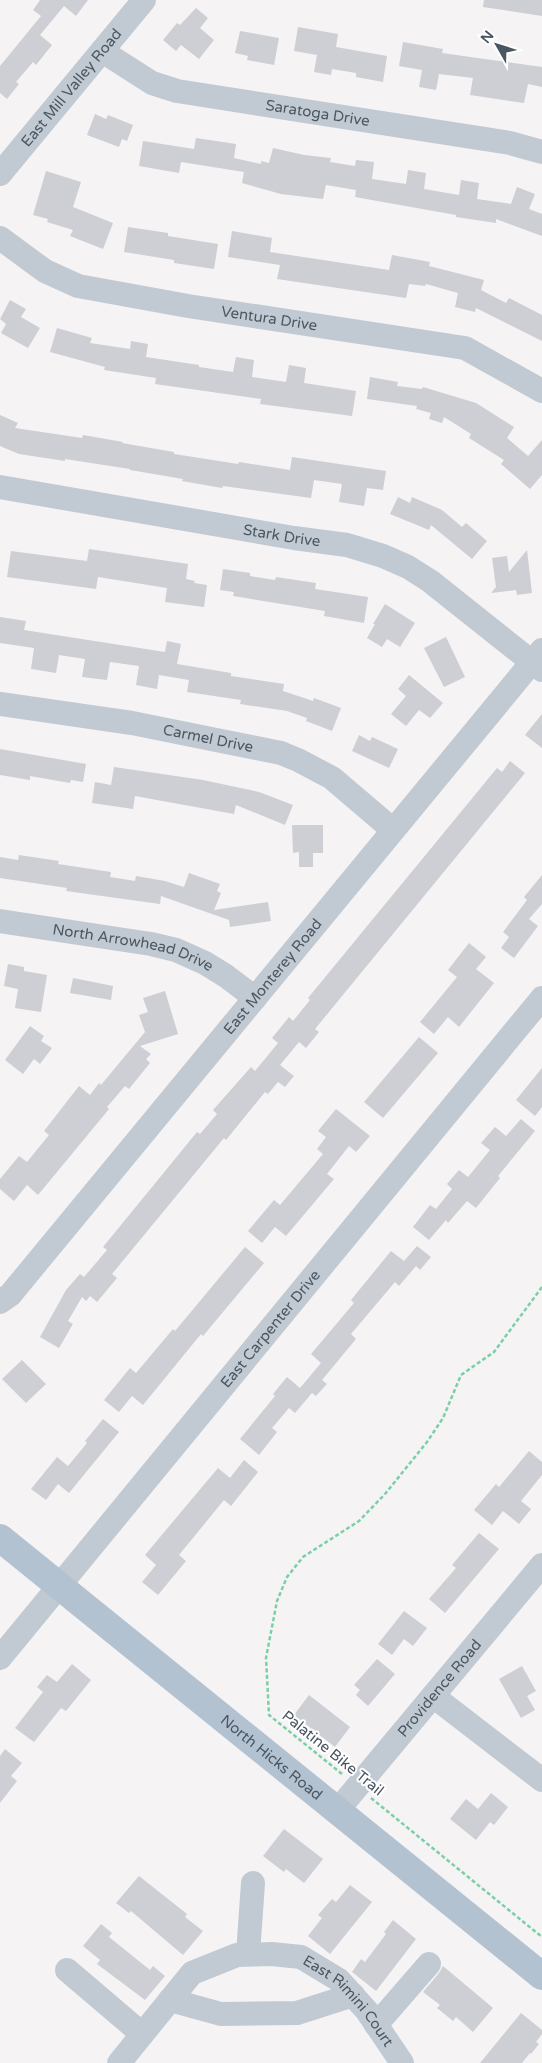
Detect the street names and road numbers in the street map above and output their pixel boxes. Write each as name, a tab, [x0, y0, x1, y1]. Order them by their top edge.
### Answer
street label: East Mill Valley Road	[17, 25, 125, 150]
street label: Saratoga Drive	[264, 96, 371, 130]
street label: Ventura Drive	[220, 302, 319, 334]
street label: Stark Drive	[242, 520, 322, 550]
street label: Carmel Drive	[161, 720, 255, 756]
street label: East Monterey Road	[220, 915, 326, 1038]
street label: North Arrowhead Drive	[51, 920, 217, 975]
street label: East Carpenter Drive	[217, 1266, 324, 1391]
street label: Providence Road	[394, 1636, 485, 1740]
street label: Palatine Bike Trail	[279, 1707, 387, 1799]
street label: North Hicks Road	[217, 1711, 326, 1804]
street label: East Rimini Court	[300, 1951, 397, 2050]

